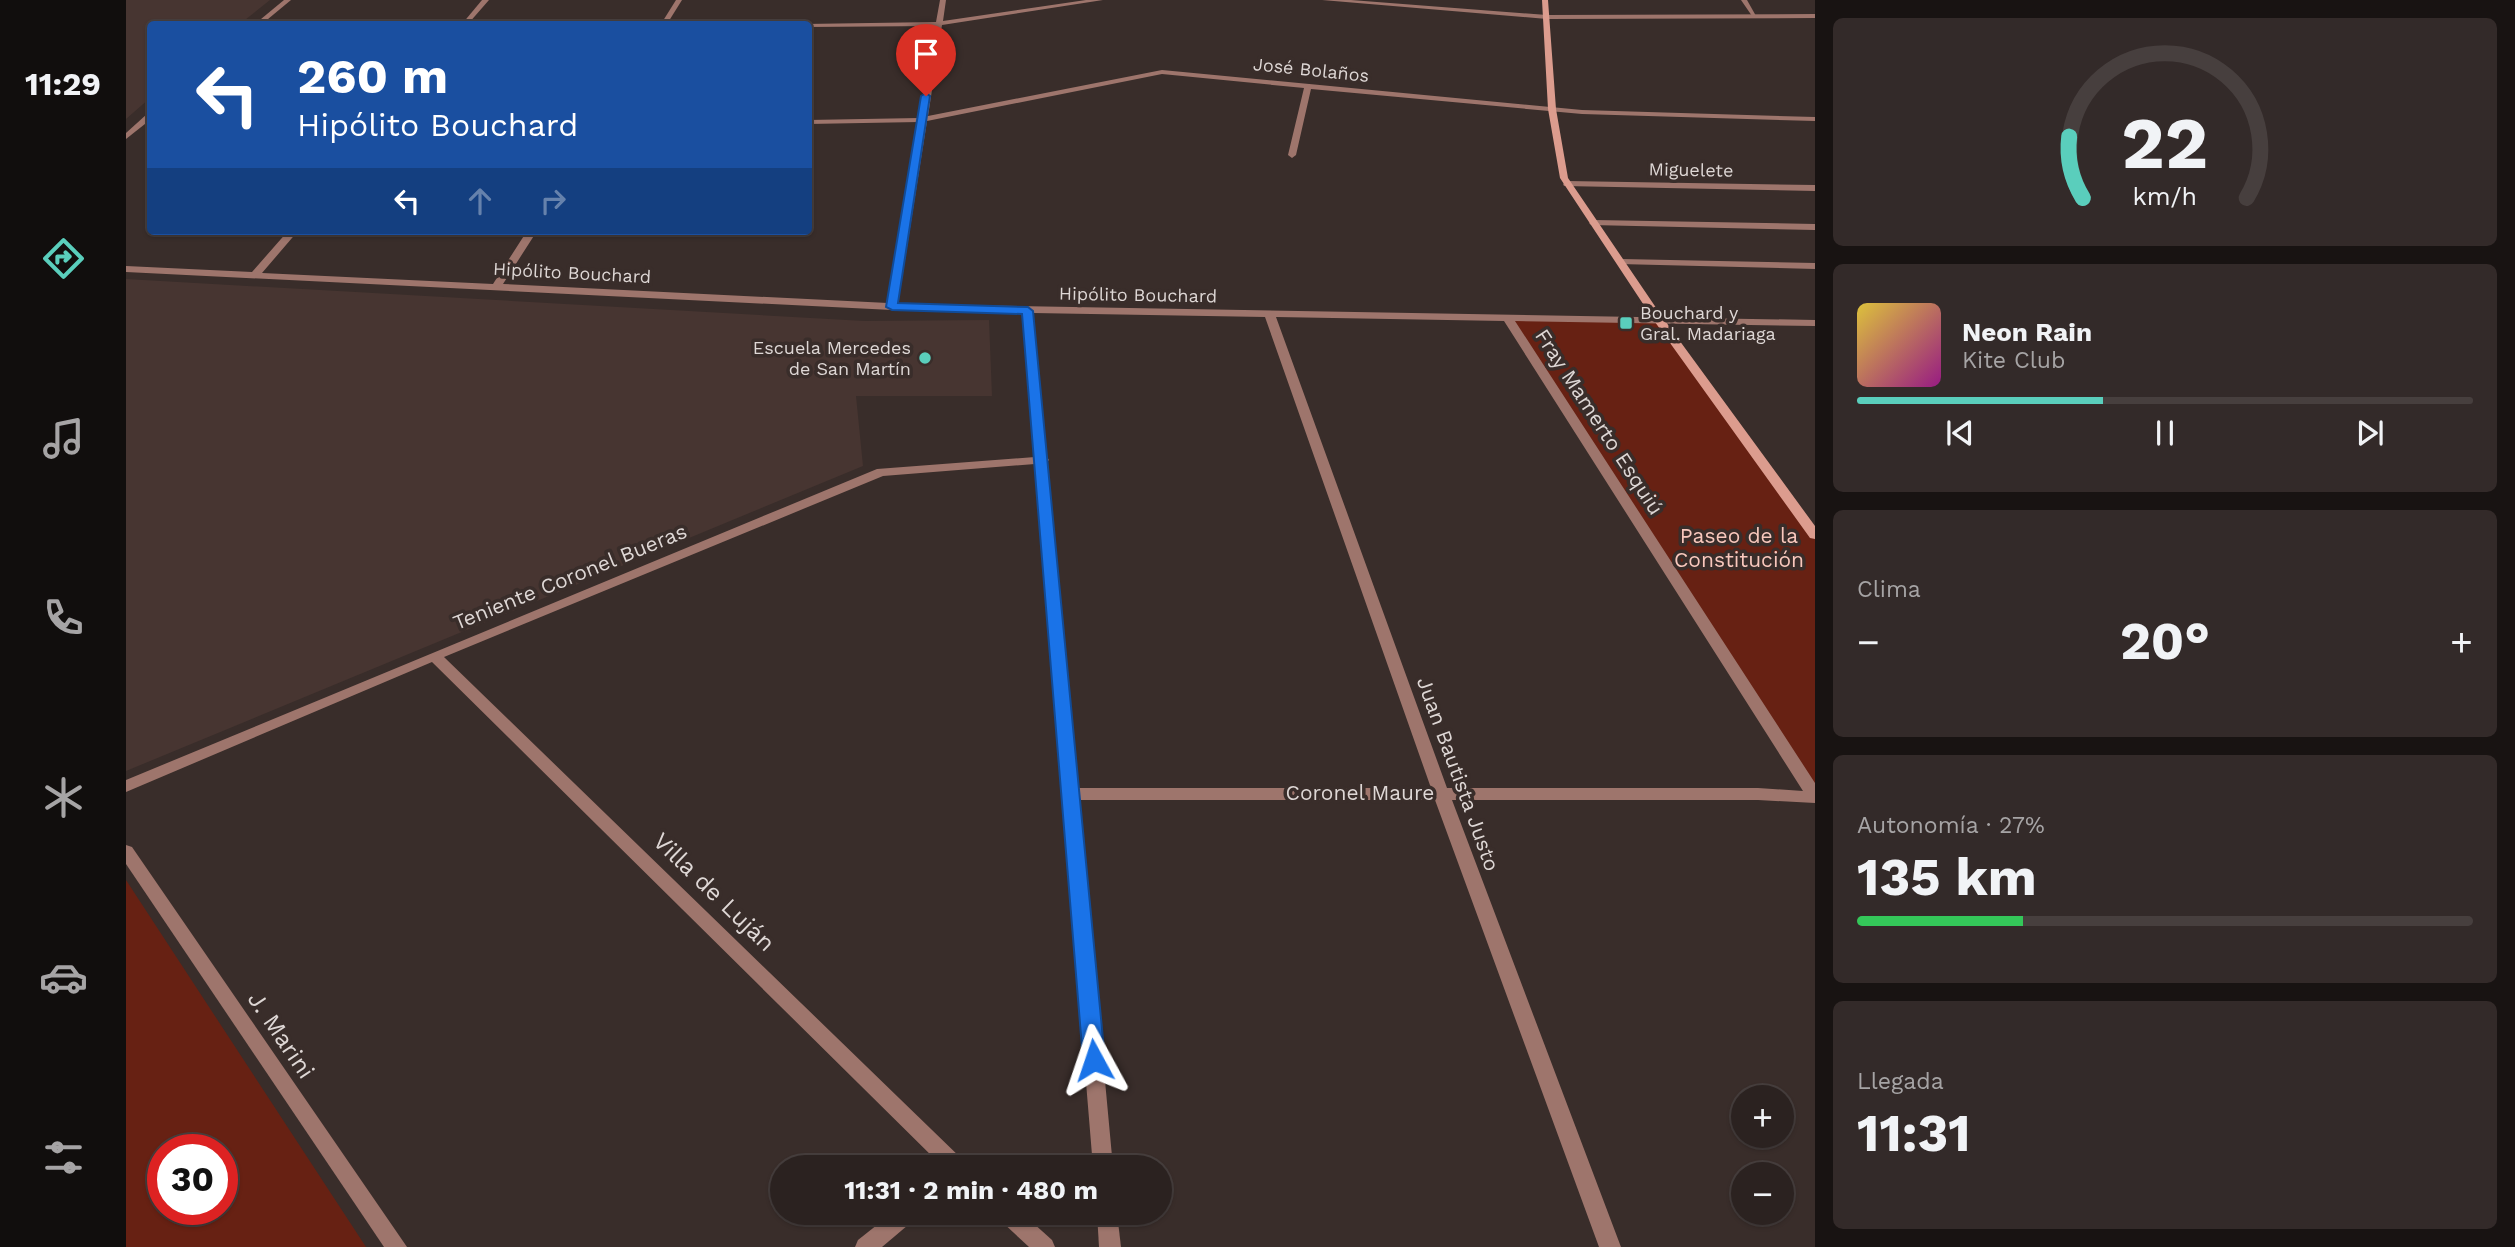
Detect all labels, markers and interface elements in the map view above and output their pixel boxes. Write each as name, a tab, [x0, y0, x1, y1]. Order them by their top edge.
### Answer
pin	[896, 24, 956, 96]
icon: arrive	[907, 35, 945, 73]
text: 260 m	[297, 47, 448, 105]
icon: left	[182, 49, 273, 140]
street label: José Bolaños	[1252, 53, 1370, 86]
text: 11:29	[25, 65, 101, 103]
text: 22	[2122, 100, 2208, 186]
text: Hipólito Bouchard	[297, 106, 578, 144]
street label: Miguelete	[1648, 158, 1734, 181]
icon: left	[388, 182, 426, 220]
icon: ahead	[461, 182, 499, 220]
icon: right	[534, 182, 572, 220]
text: km/h	[2133, 182, 2197, 211]
icon: directions	[39, 234, 88, 283]
street label: Hipólito Bouchard	[492, 258, 652, 287]
street label: Hipólito Bouchard	[1059, 283, 1217, 306]
place label: Bouchard y Gral. Madariaga	[1640, 302, 1776, 344]
marker: Bouchard y Gral. Madariaga	[1618, 315, 1634, 331]
text: Neon Rain	[1962, 317, 2092, 347]
street label: Fray Mamerto Esquiú	[1530, 324, 1669, 519]
place label: Escuela Mercedes de San Martín	[753, 337, 911, 379]
text: Kite Club	[1962, 347, 2065, 374]
marker: Escuela Mercedes de San Martín	[917, 350, 933, 366]
icon: music	[39, 414, 88, 463]
icon: previous	[1941, 414, 1979, 452]
icon: pause	[2146, 414, 2184, 452]
icon: next	[2351, 414, 2389, 452]
street label: Teniente Coronel Bueras	[449, 518, 690, 635]
park label: Paseo de la Constitución	[1674, 523, 1804, 572]
text: Clima	[1857, 576, 1921, 603]
icon: phone	[39, 593, 88, 642]
text: 20°	[2120, 611, 2210, 672]
text: −	[1857, 620, 1880, 664]
text: +	[2450, 620, 2473, 664]
street label: Juan Bautista Justo	[1412, 673, 1505, 874]
icon: climate	[39, 773, 88, 822]
street label: Coronel Maure	[1286, 780, 1434, 805]
text: Autonomía · 27%	[1857, 812, 2045, 839]
street label: Villa de Luján	[647, 827, 781, 957]
text: 135 km	[1857, 847, 2037, 908]
icon: car	[39, 953, 88, 1002]
street label: J. Marini	[242, 986, 320, 1084]
position arrow	[1057, 1023, 1131, 1097]
text: Llegada	[1857, 1068, 1944, 1095]
map controls	[1731, 1085, 1794, 1225]
button: +	[1731, 1085, 1794, 1148]
text: 11:31	[1857, 1103, 1971, 1164]
icon: filters	[39, 1133, 88, 1182]
speed limit sign: 30	[147, 1134, 238, 1225]
button: −	[1731, 1162, 1794, 1225]
text: 11:31 · 2 min · 480 m	[844, 1175, 1098, 1205]

